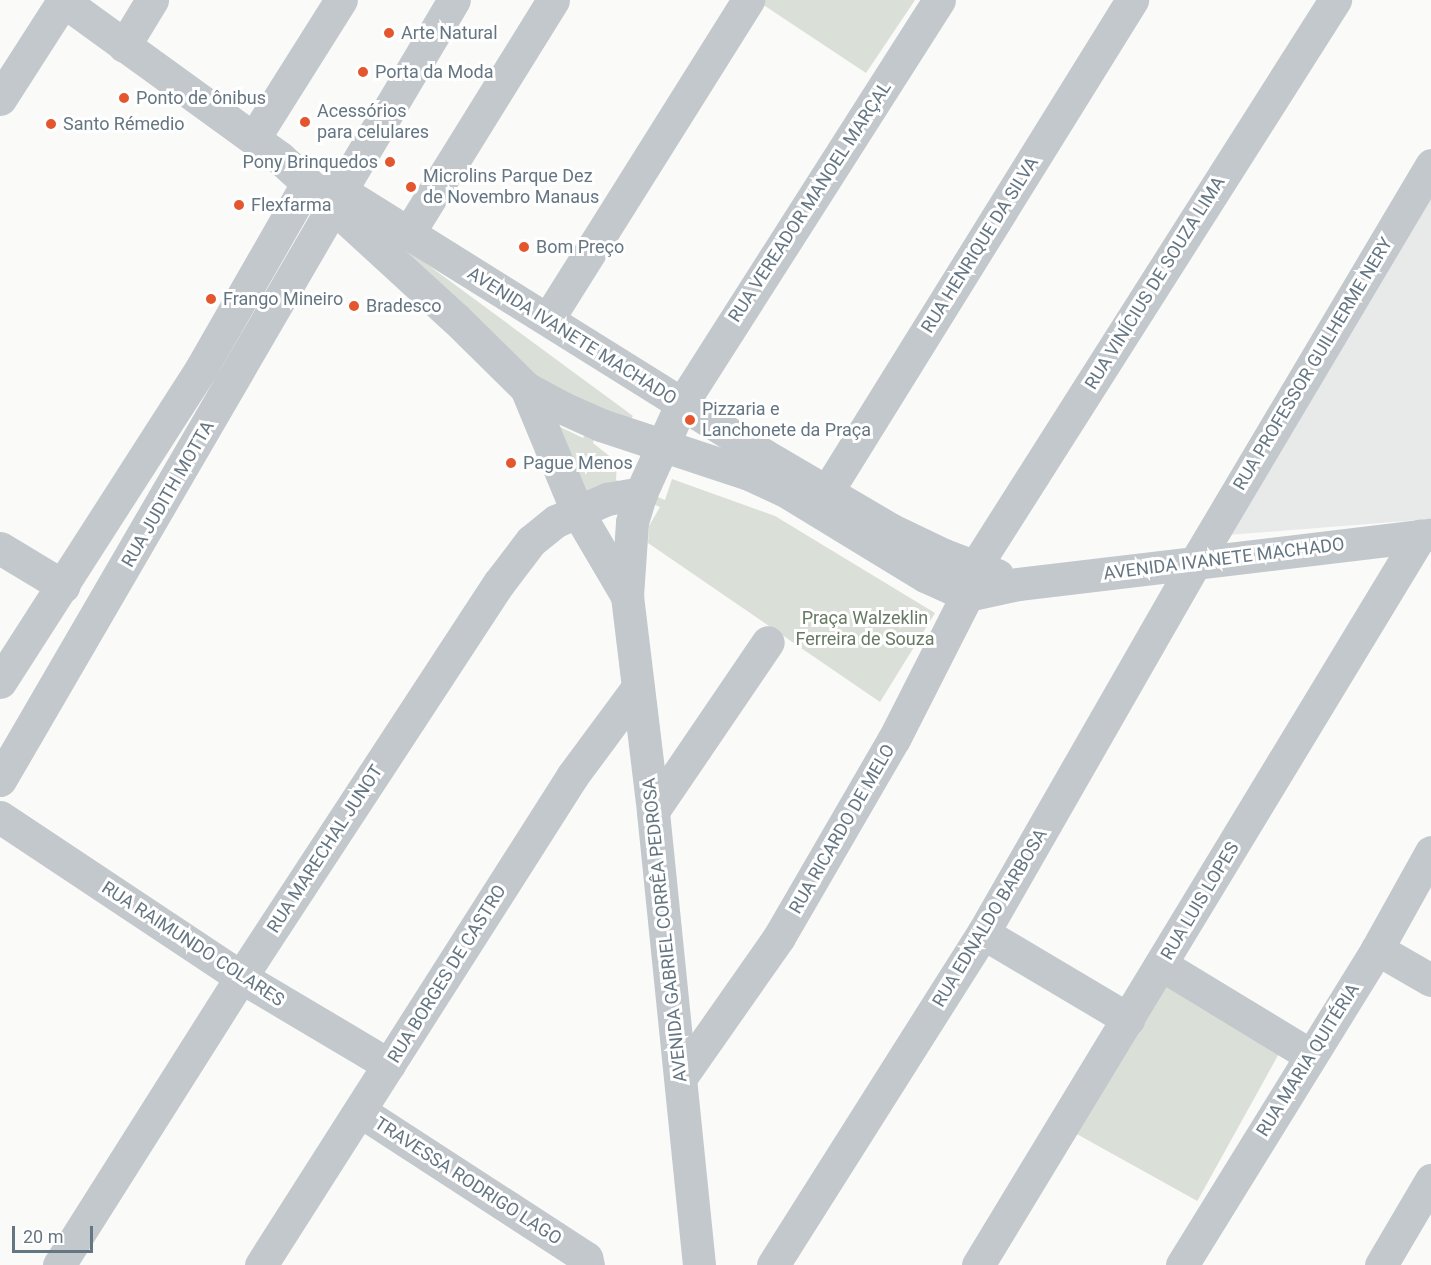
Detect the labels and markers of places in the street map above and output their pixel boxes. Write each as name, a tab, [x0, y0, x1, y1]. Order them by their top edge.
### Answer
place label: Arte Natural	[401, 22, 498, 44]
marker: Arte Natural	[382, 26, 396, 40]
place label: Porta da Moda	[375, 61, 494, 83]
marker: Porta da Moda	[356, 65, 370, 79]
place label: Ponto de ônibus	[136, 87, 266, 109]
marker: Ponto de ônibus	[117, 91, 131, 105]
place label: Acessórios para celulares	[317, 101, 429, 144]
place label: Santo Rémedio	[63, 113, 185, 135]
marker: Acessórios para celulares	[298, 115, 312, 129]
marker: Santo Rémedio	[44, 117, 58, 131]
place label: Pony Brinquedos	[243, 151, 378, 173]
marker: Pony Brinquedos	[383, 155, 397, 169]
place label: Microlins Parque Dez de Novembro Manaus	[423, 166, 599, 208]
marker: Microlins Parque Dez de Novembro Manaus	[404, 180, 418, 194]
place label: Flexfarma	[251, 194, 332, 216]
marker: Flexfarma	[232, 198, 246, 212]
place label: Bom Preço	[536, 236, 624, 258]
marker: Bom Preço	[517, 240, 531, 254]
place label: Frango Mineiro	[223, 288, 343, 310]
marker: Frango Mineiro	[204, 292, 218, 306]
place label: Bradesco	[366, 295, 441, 317]
marker: Bradesco	[347, 299, 361, 313]
place label: Pizzaria e Lanchonete da Praça	[702, 399, 871, 442]
marker: Pizzaria e Lanchonete da Praça	[683, 413, 697, 427]
place label: Pague Menos	[523, 452, 633, 474]
marker: Pague Menos	[504, 456, 518, 470]

